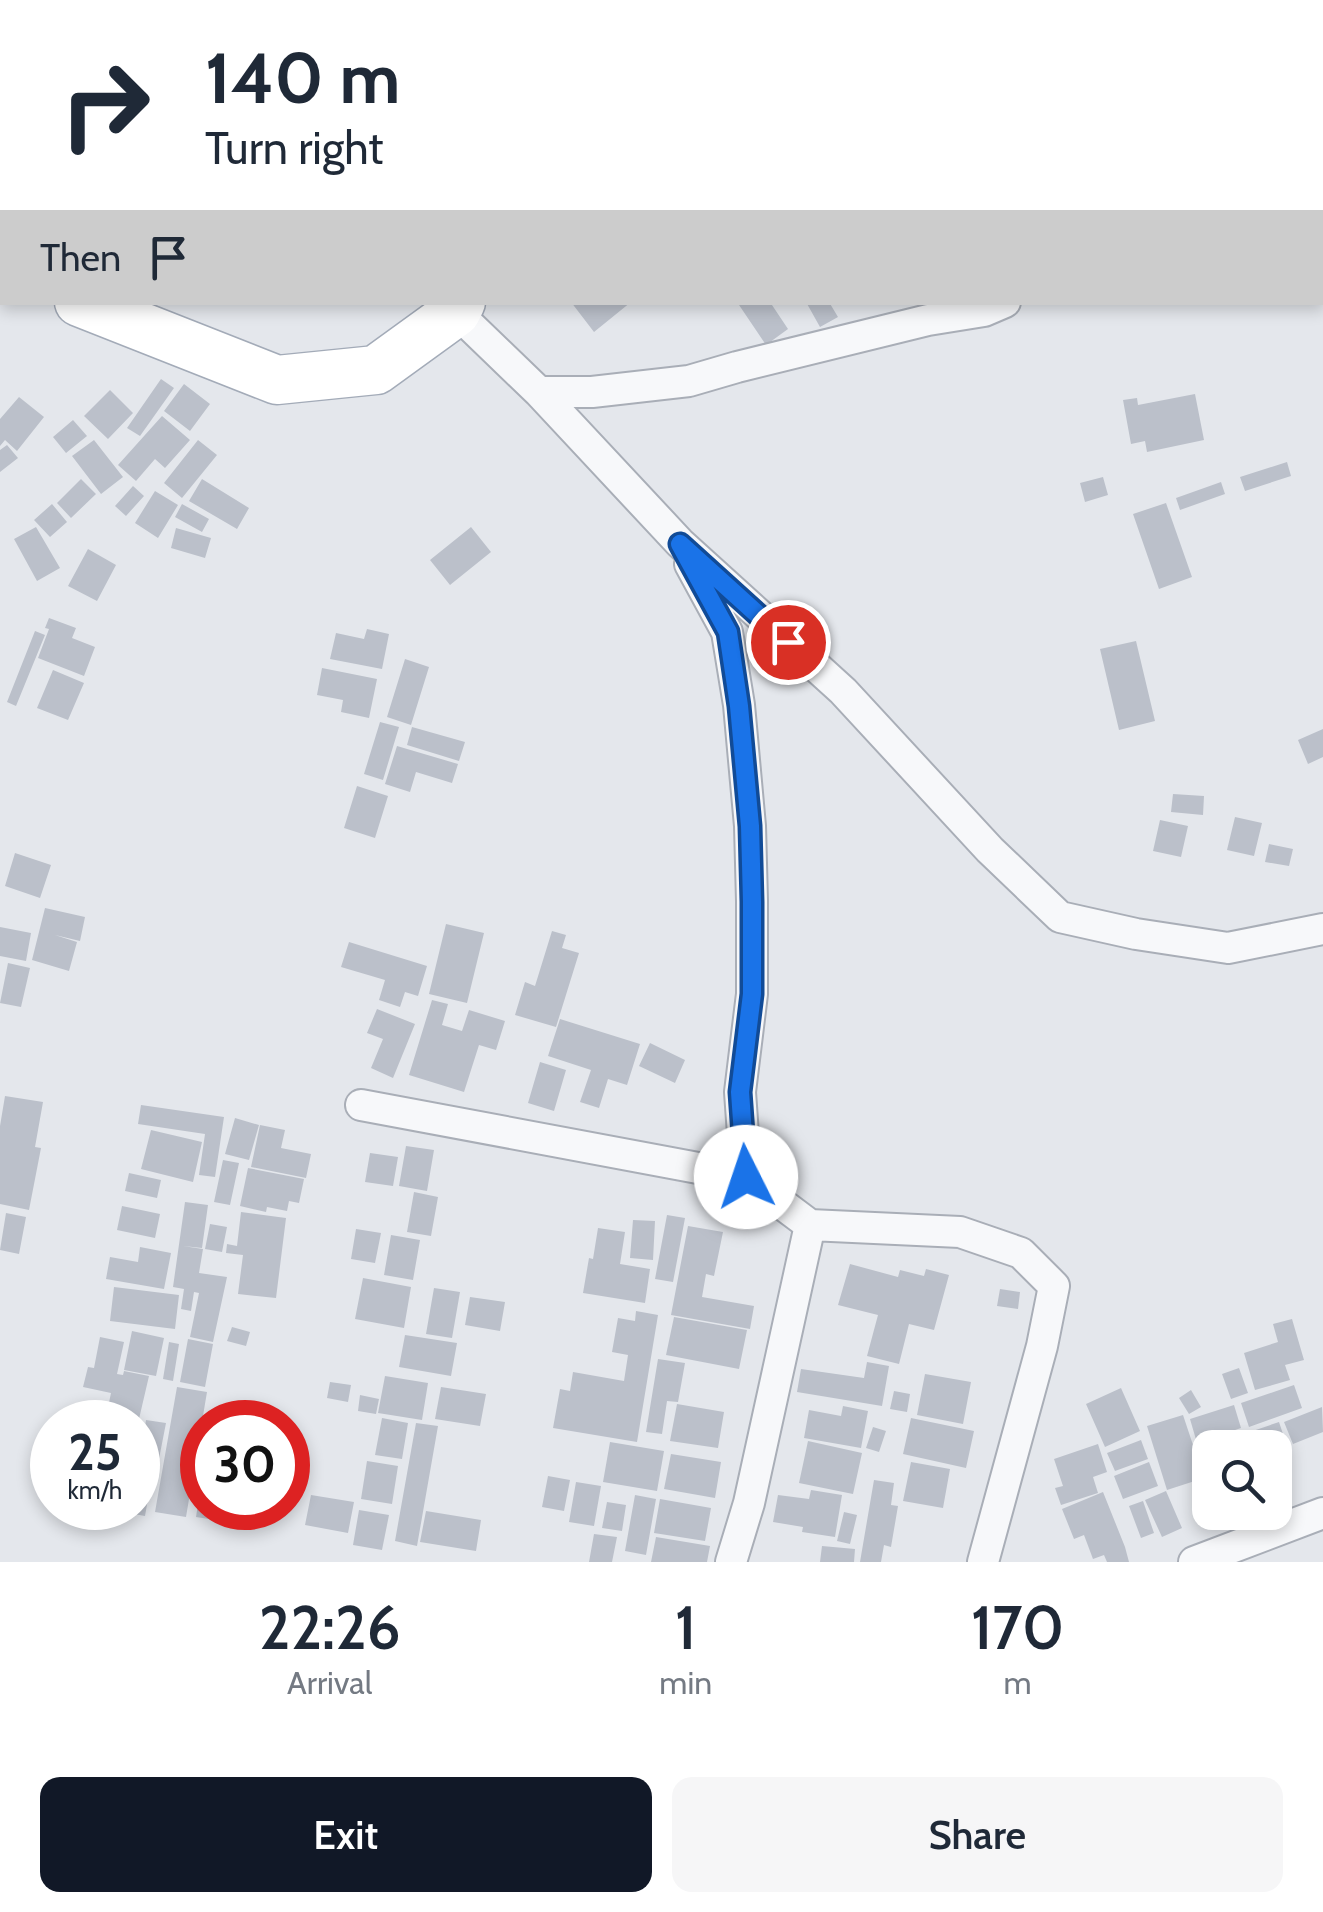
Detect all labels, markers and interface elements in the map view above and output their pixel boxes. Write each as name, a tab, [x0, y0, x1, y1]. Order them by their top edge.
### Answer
text: 140 m	[205, 35, 400, 121]
icon: right	[40, 40, 170, 170]
text: Turn right	[205, 121, 384, 175]
icon: arrive	[141, 230, 196, 285]
text: Then	[40, 234, 121, 281]
pin	[746, 600, 831, 685]
icon: arrive	[761, 615, 816, 670]
position arrow	[694, 1125, 798, 1229]
speed limit sign: 30	[180, 1400, 310, 1530]
text: 25	[68, 1422, 122, 1483]
map controls	[1192, 1430, 1292, 1530]
button: search	[1192, 1430, 1292, 1530]
text: km/h	[68, 1475, 122, 1505]
text: 22:26	[259, 1591, 401, 1664]
text: 1	[675, 1591, 696, 1664]
text: 170	[971, 1591, 1064, 1664]
text: Arrival	[287, 1663, 372, 1702]
text: min	[659, 1663, 712, 1702]
text: m	[1003, 1663, 1032, 1702]
button: Exit	[40, 1777, 652, 1892]
button: Share	[672, 1777, 1283, 1892]

